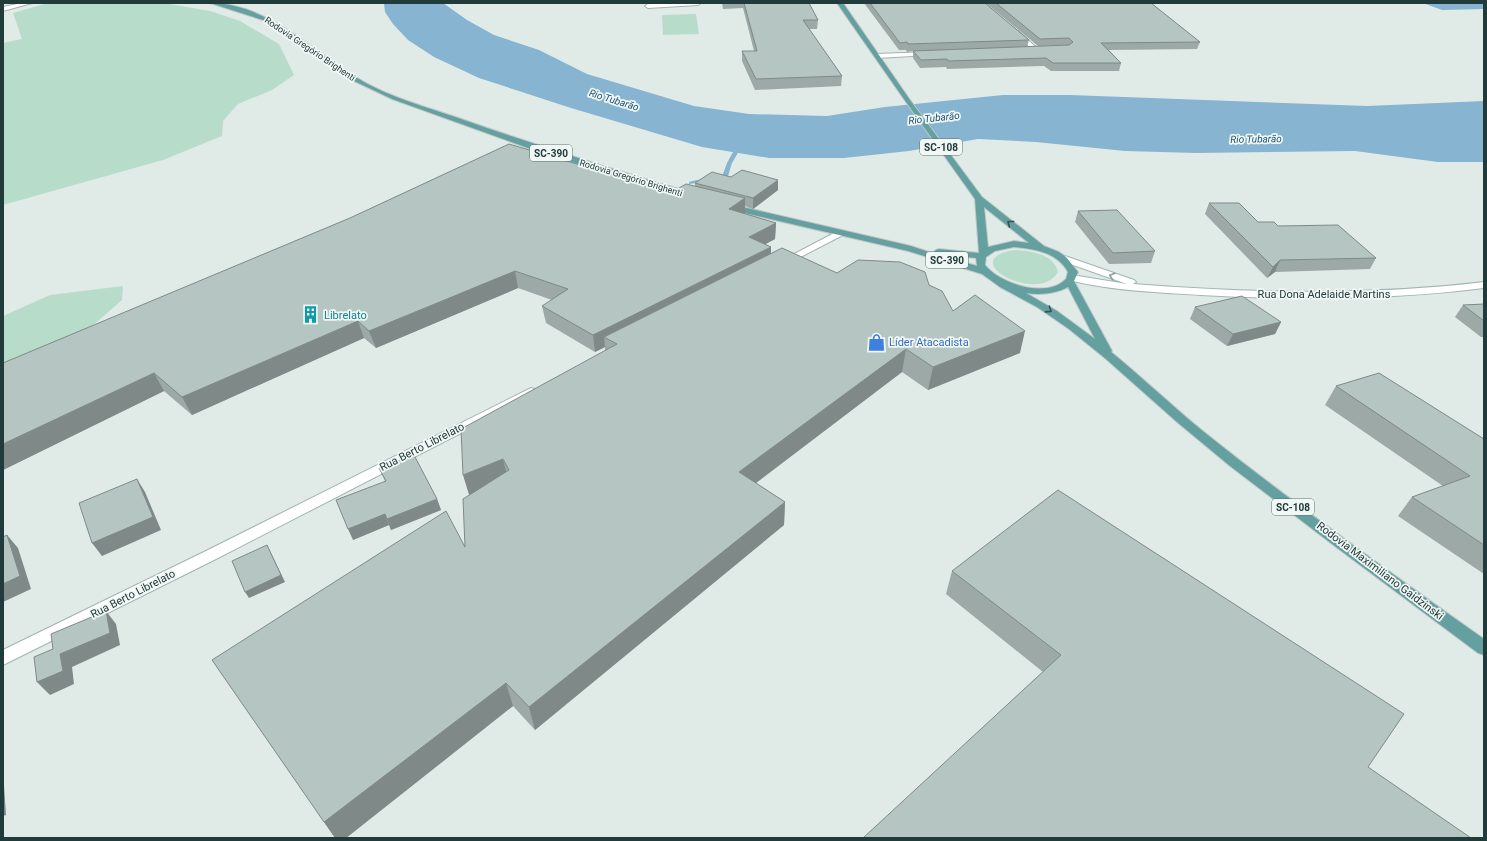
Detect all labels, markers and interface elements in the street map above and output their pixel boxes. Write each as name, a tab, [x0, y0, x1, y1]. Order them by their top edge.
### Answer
street label: Rodovia Gregório Brighenti	[263, 15, 357, 83]
water label: Rio Tubarão	[588, 87, 641, 113]
water label: Rio Tubarão	[908, 110, 961, 126]
water label: Rio Tubarão	[1230, 133, 1282, 145]
road number: SC-108	[920, 139, 962, 155]
road number: SC-390	[530, 145, 572, 161]
street label: Rodovia Gregório Brighenti	[578, 158, 684, 198]
one-way arrow	[1008, 221, 1015, 228]
road number: SC-390	[926, 252, 968, 268]
one-way arrow	[1108, 272, 1115, 281]
street label: Rua Dona Adelaide Martins	[1258, 288, 1391, 301]
building icon: Librelato	[301, 305, 321, 325]
one-way arrow	[1045, 305, 1052, 313]
place label: Librelato	[324, 309, 367, 322]
shop icon: Líder Atacadista	[866, 332, 886, 352]
place label: Líder Atacadista	[889, 336, 969, 349]
street label: Rua Berto Librelato	[377, 420, 467, 474]
road number: SC-108	[1272, 499, 1314, 515]
street label: Rodovia Maximiliano Gaidzinski	[1314, 519, 1446, 623]
street label: Rua Berto Librelato	[88, 567, 178, 621]

